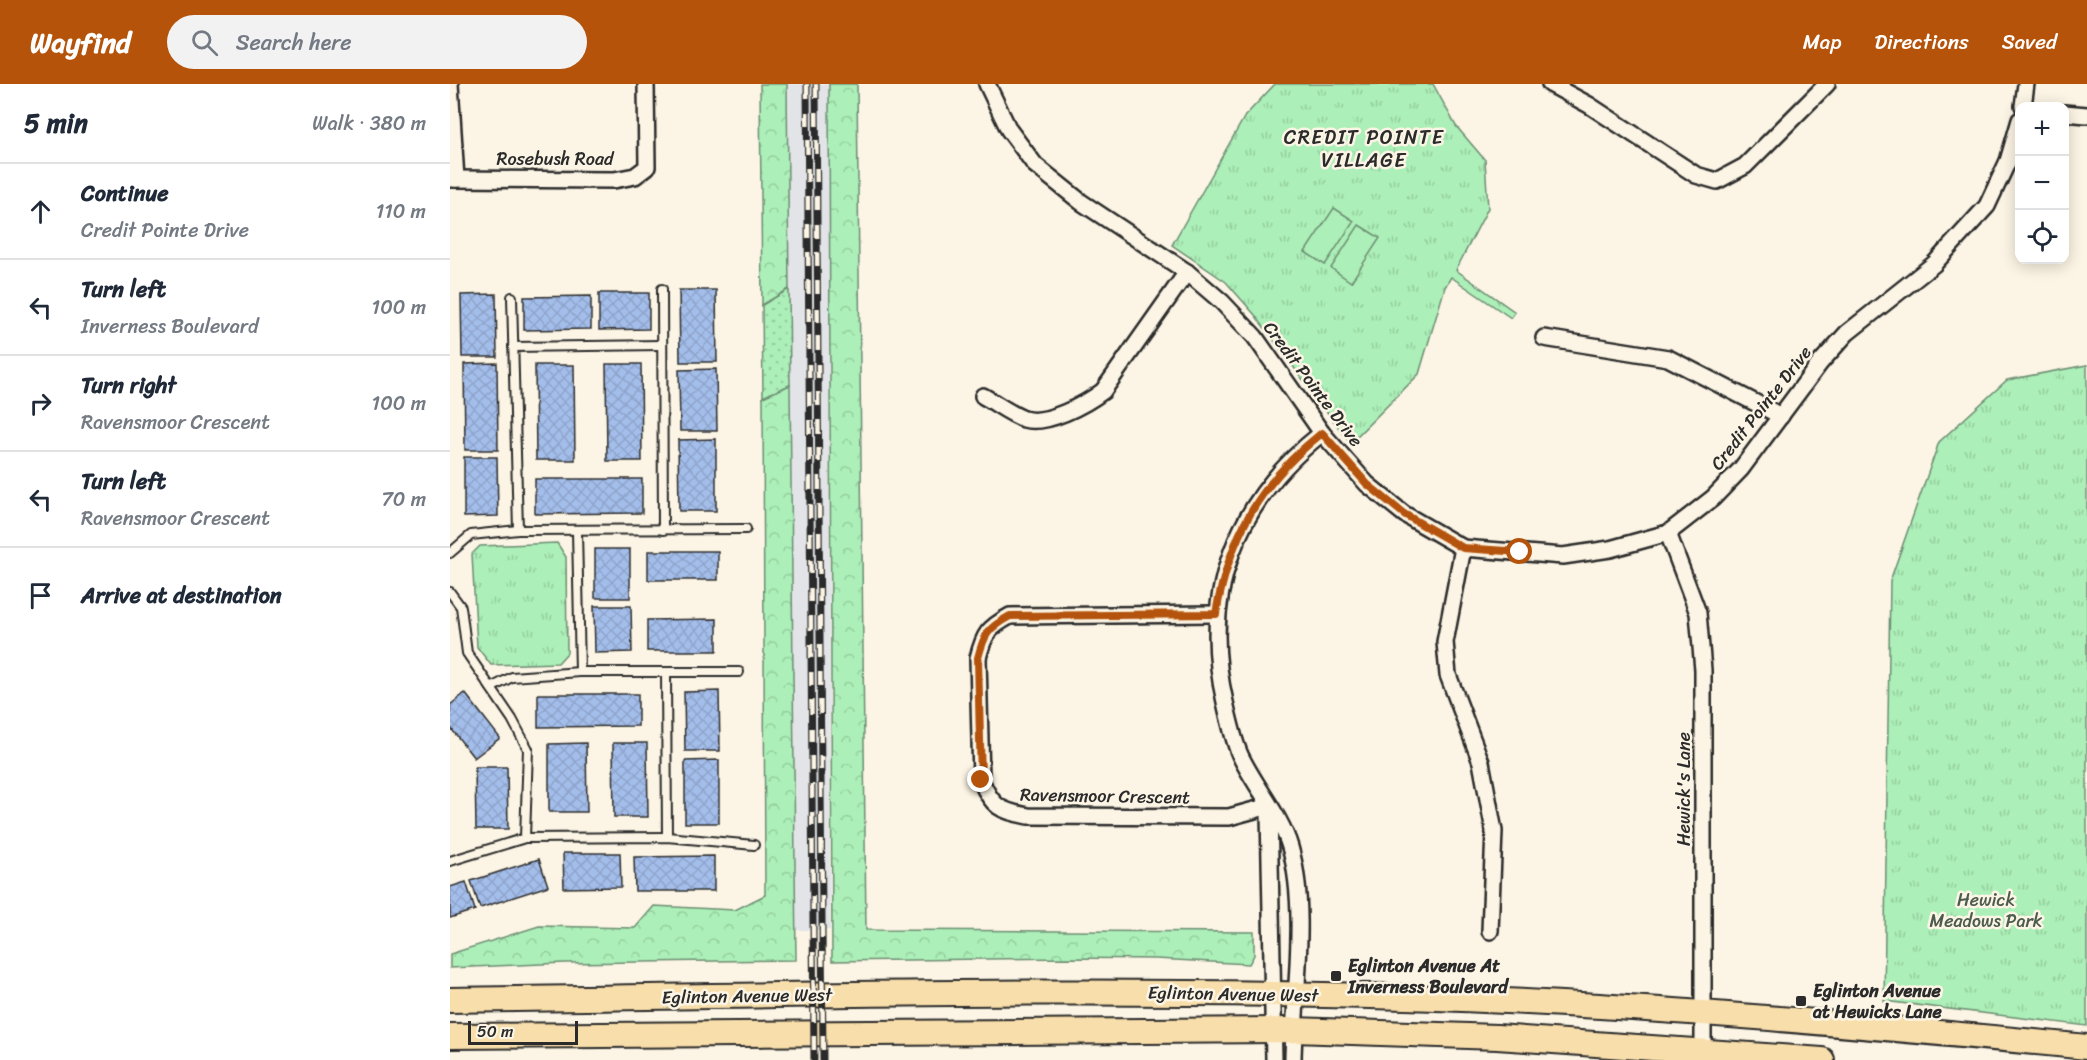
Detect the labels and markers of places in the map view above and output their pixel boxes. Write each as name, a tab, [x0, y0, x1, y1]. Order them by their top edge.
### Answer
place label: Eglinton Avenue At Inverness Boulevard	[1347, 950, 1509, 1003]
marker: Eglinton Avenue At Inverness Boulevard	[1329, 969, 1343, 983]
place label: Eglinton Avenue at Hewicks Lane	[1812, 975, 1943, 1028]
marker: Eglinton Avenue at Hewicks Lane	[1794, 994, 1808, 1008]

